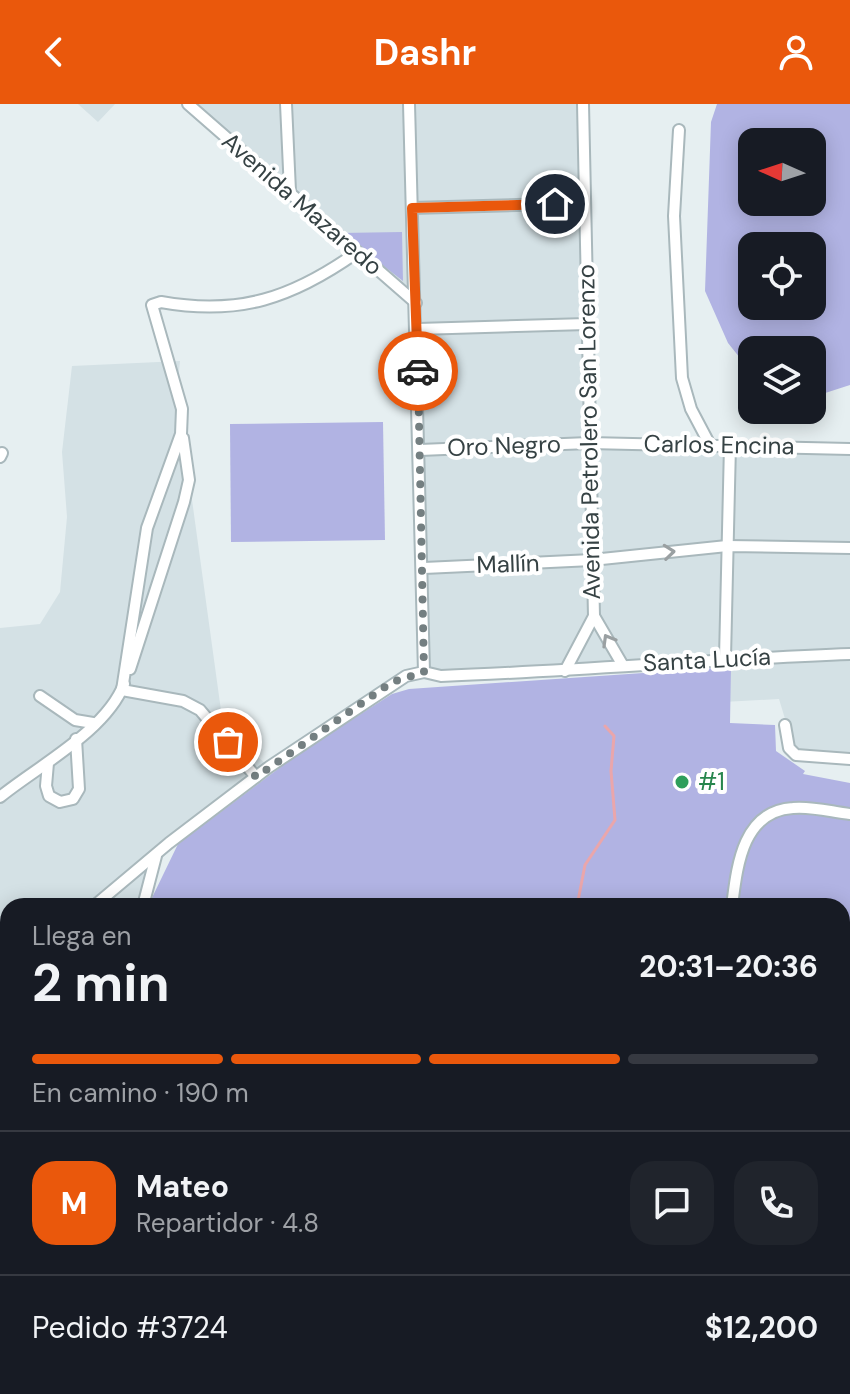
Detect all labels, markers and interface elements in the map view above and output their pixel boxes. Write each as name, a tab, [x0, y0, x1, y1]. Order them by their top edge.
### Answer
text: Dashr	[374, 29, 476, 76]
icon: back	[32, 30, 76, 74]
icon: person	[774, 30, 818, 74]
street label: Avenida Mazaredo	[216, 125, 389, 282]
north arrow	[738, 128, 826, 216]
map controls	[738, 128, 826, 424]
pin	[521, 170, 589, 238]
icon: home	[533, 182, 577, 226]
button: locate	[738, 232, 826, 320]
street label: Avenida Petrolero San Lorenzo	[570, 264, 607, 600]
courier	[378, 331, 458, 411]
button: layers	[738, 336, 826, 424]
icon: car	[396, 349, 440, 393]
street label: Oro Negro	[447, 428, 561, 463]
street label: Carlos Encina	[643, 428, 795, 461]
one-way arrow	[663, 544, 676, 561]
street label: Mallín	[476, 547, 540, 580]
one-way arrow	[602, 634, 618, 648]
street label: Santa Lucía	[642, 641, 772, 678]
pin	[194, 708, 262, 776]
icon: bag	[206, 720, 250, 764]
place label: #1	[698, 766, 725, 797]
marker: #1	[673, 773, 691, 791]
text: Llega en	[32, 919, 131, 953]
text: 20:31–20:36	[639, 947, 818, 986]
text: 2 min	[32, 949, 170, 1017]
text: En camino · 190 m	[32, 1076, 249, 1110]
button: chat	[630, 1161, 714, 1245]
button: phone	[734, 1161, 818, 1245]
text: Mateo	[136, 1167, 229, 1206]
text: M	[61, 1184, 87, 1223]
text: Repartidor · 4.8	[136, 1206, 319, 1240]
text: Pedido #3724	[32, 1308, 228, 1347]
text: $12,200	[705, 1308, 818, 1347]

